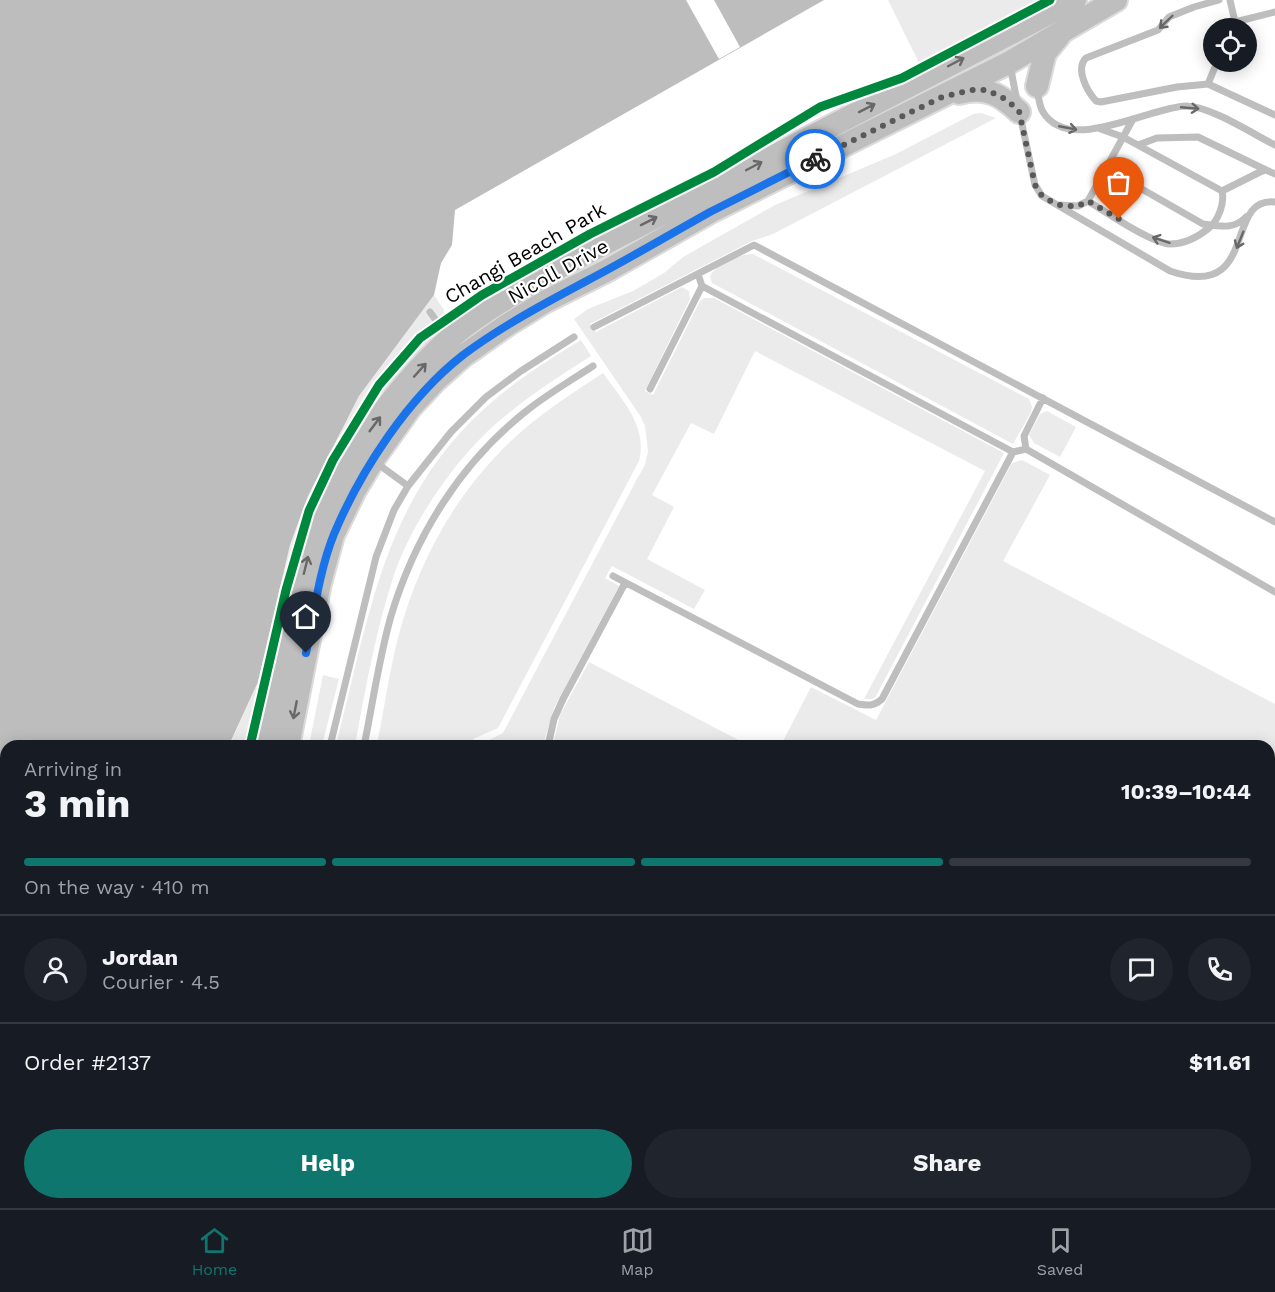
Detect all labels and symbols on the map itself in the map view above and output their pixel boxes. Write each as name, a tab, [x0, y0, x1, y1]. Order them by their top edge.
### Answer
one-way arrow	[1158, 15, 1173, 29]
one-way arrow	[947, 56, 964, 68]
one-way arrow	[858, 102, 876, 113]
one-way arrow	[1180, 103, 1200, 114]
one-way arrow	[1058, 123, 1077, 134]
courier	[785, 129, 845, 189]
pin	[1093, 157, 1144, 219]
one-way arrow	[745, 160, 763, 171]
street label: Changi Beach Park	[440, 197, 610, 309]
one-way arrow	[639, 215, 657, 227]
one-way arrow	[1234, 230, 1245, 249]
street label: Nicoll Drive	[504, 234, 612, 308]
one-way arrow	[1152, 234, 1170, 245]
one-way arrow	[413, 362, 427, 377]
one-way arrow	[368, 416, 381, 432]
one-way arrow	[301, 556, 313, 575]
pin	[280, 591, 331, 653]
one-way arrow	[289, 700, 300, 720]

